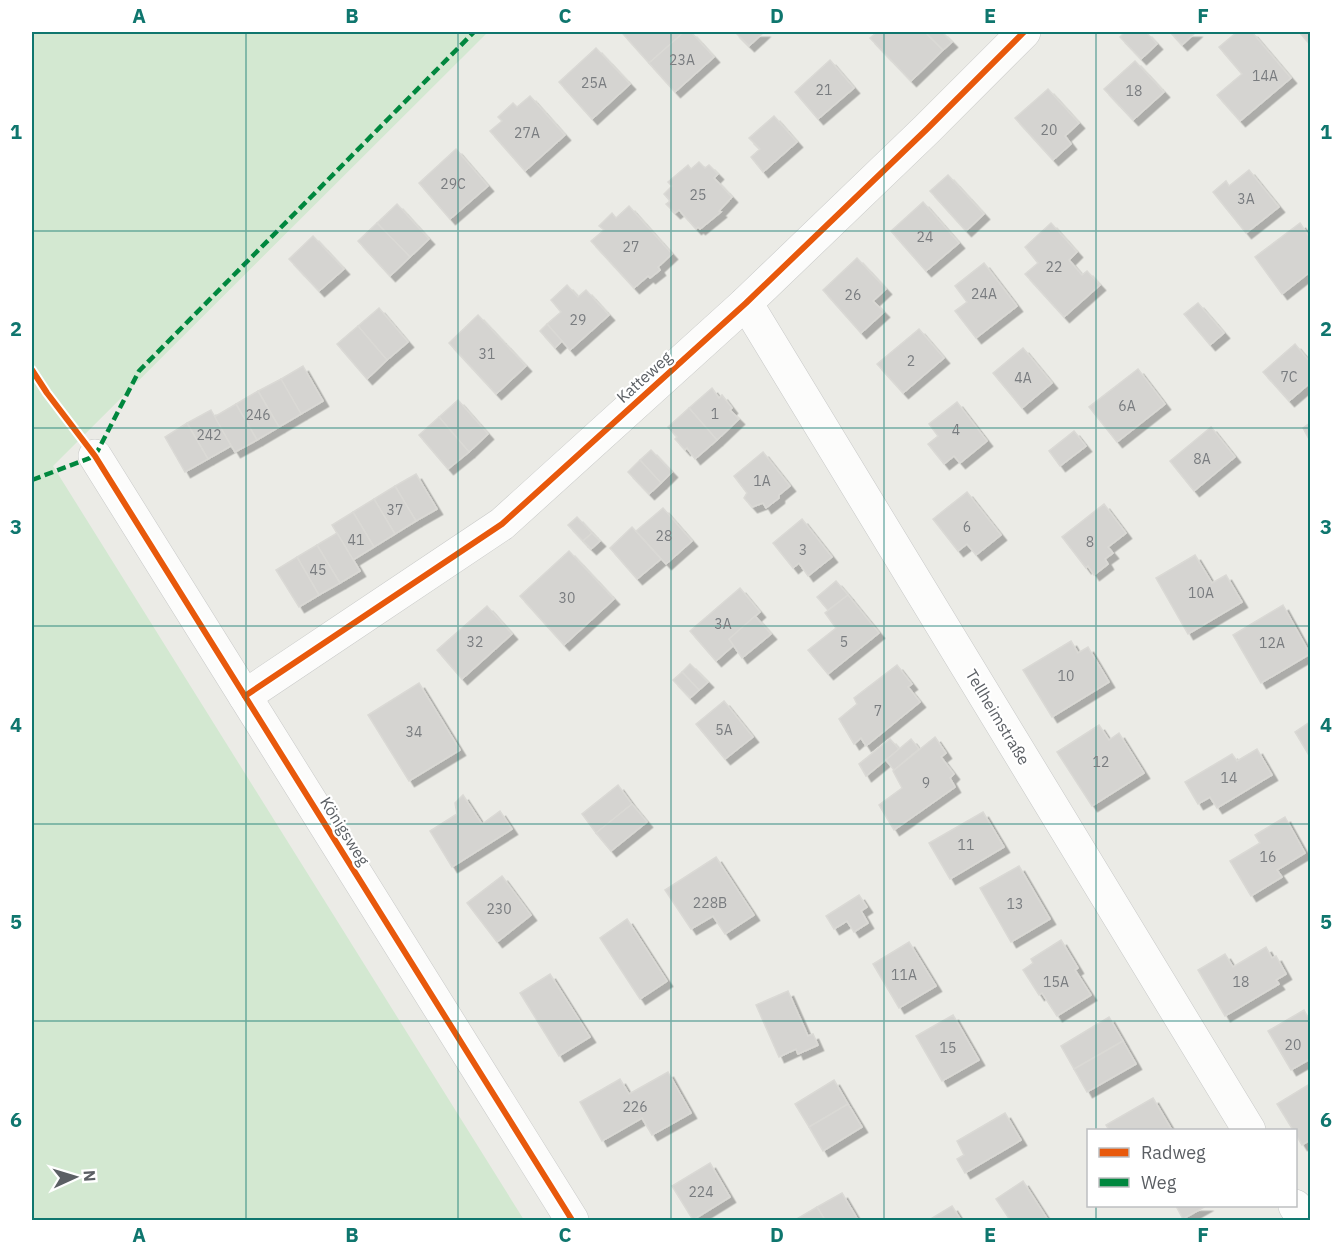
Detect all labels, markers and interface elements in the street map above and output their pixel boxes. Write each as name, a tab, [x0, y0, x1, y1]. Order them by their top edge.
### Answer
text: A	[132, 2, 146, 29]
text: B	[345, 2, 359, 29]
text: C	[558, 2, 572, 29]
text: D	[770, 2, 784, 29]
text: E	[984, 2, 996, 29]
text: F	[1197, 2, 1209, 29]
house number: 23A	[669, 51, 695, 69]
house number: 14A	[1252, 67, 1278, 85]
house number: 25A	[581, 74, 607, 92]
house number: 21	[816, 81, 832, 99]
house number: 18	[1126, 82, 1142, 100]
text: 1	[10, 118, 22, 145]
text: 1	[1320, 118, 1332, 145]
house number: 20	[1041, 121, 1057, 139]
house number: 27A	[514, 124, 540, 142]
house number: 29C	[440, 175, 466, 193]
house number: 25	[690, 186, 706, 204]
house number: 3A	[1237, 190, 1255, 208]
house number: 24	[917, 228, 933, 246]
house number: 27	[623, 238, 639, 256]
house number: 22	[1046, 258, 1062, 276]
house number: 24A	[971, 285, 997, 303]
house number: 26	[845, 286, 861, 304]
house number: 29	[570, 311, 586, 329]
text: 2	[10, 315, 22, 342]
text: 2	[1320, 315, 1332, 342]
house number: 31	[479, 345, 495, 363]
street label: Katteweg	[612, 347, 676, 407]
house number: 2	[907, 352, 915, 370]
house number: 7C	[1280, 368, 1298, 386]
house number: 4A	[1014, 369, 1032, 387]
house number: 6A	[1118, 397, 1136, 415]
house number: 1	[711, 405, 719, 423]
house number: 246	[245, 406, 271, 424]
house number: 4	[952, 421, 960, 439]
house number: 242	[196, 426, 222, 444]
house number: 8A	[1193, 450, 1211, 468]
house number: 1A	[753, 472, 771, 490]
house number: 37	[387, 501, 403, 519]
text: 3	[10, 513, 22, 540]
text: 3	[1320, 513, 1332, 540]
house number: 6	[963, 518, 971, 536]
house number: 28	[656, 527, 672, 545]
house number: 41	[348, 531, 364, 549]
house number: 8	[1086, 533, 1094, 551]
house number: 3	[799, 541, 807, 559]
house number: 45	[310, 561, 326, 579]
house number: 10A	[1188, 584, 1214, 602]
house number: 30	[559, 589, 575, 607]
house number: 3A	[714, 615, 732, 633]
house number: 32	[467, 633, 483, 651]
house number: 5	[840, 633, 848, 651]
house number: 12A	[1259, 634, 1285, 652]
street label: Tellheimstraße	[962, 666, 1034, 769]
house number: 10	[1058, 667, 1074, 685]
house number: 7	[874, 702, 882, 720]
text: 4	[10, 711, 22, 738]
text: 4	[1320, 711, 1332, 738]
house number: 5A	[715, 721, 733, 739]
house number: 34	[406, 723, 422, 741]
house number: 12	[1093, 753, 1109, 771]
house number: 14	[1221, 769, 1237, 787]
house number: 9	[922, 774, 930, 792]
street label: Königsweg	[316, 793, 374, 870]
house number: 11	[958, 836, 974, 854]
house number: 16	[1260, 848, 1276, 866]
house number: 228B	[693, 894, 727, 912]
house number: 13	[1007, 895, 1023, 913]
house number: 230	[486, 900, 512, 918]
text: 5	[10, 908, 22, 935]
text: 5	[1320, 908, 1332, 935]
house number: 11A	[891, 966, 917, 984]
house number: 15A	[1043, 973, 1069, 991]
house number: 18	[1233, 973, 1249, 991]
house number: 20	[1285, 1036, 1301, 1054]
house number: 15	[940, 1039, 956, 1057]
house number: 226	[622, 1098, 648, 1116]
text: 6	[10, 1106, 22, 1133]
text: 6	[1320, 1106, 1332, 1133]
legend	[1087, 1129, 1297, 1207]
text: Radweg	[1141, 1141, 1206, 1164]
north arrow	[45, 1147, 105, 1207]
text: N	[80, 1169, 100, 1182]
text: Weg	[1141, 1171, 1177, 1194]
house number: 224	[688, 1183, 714, 1201]
text: A	[132, 1221, 146, 1248]
text: B	[345, 1221, 359, 1248]
text: C	[558, 1221, 572, 1248]
text: D	[770, 1221, 784, 1248]
text: E	[984, 1221, 996, 1248]
text: F	[1197, 1221, 1209, 1248]

